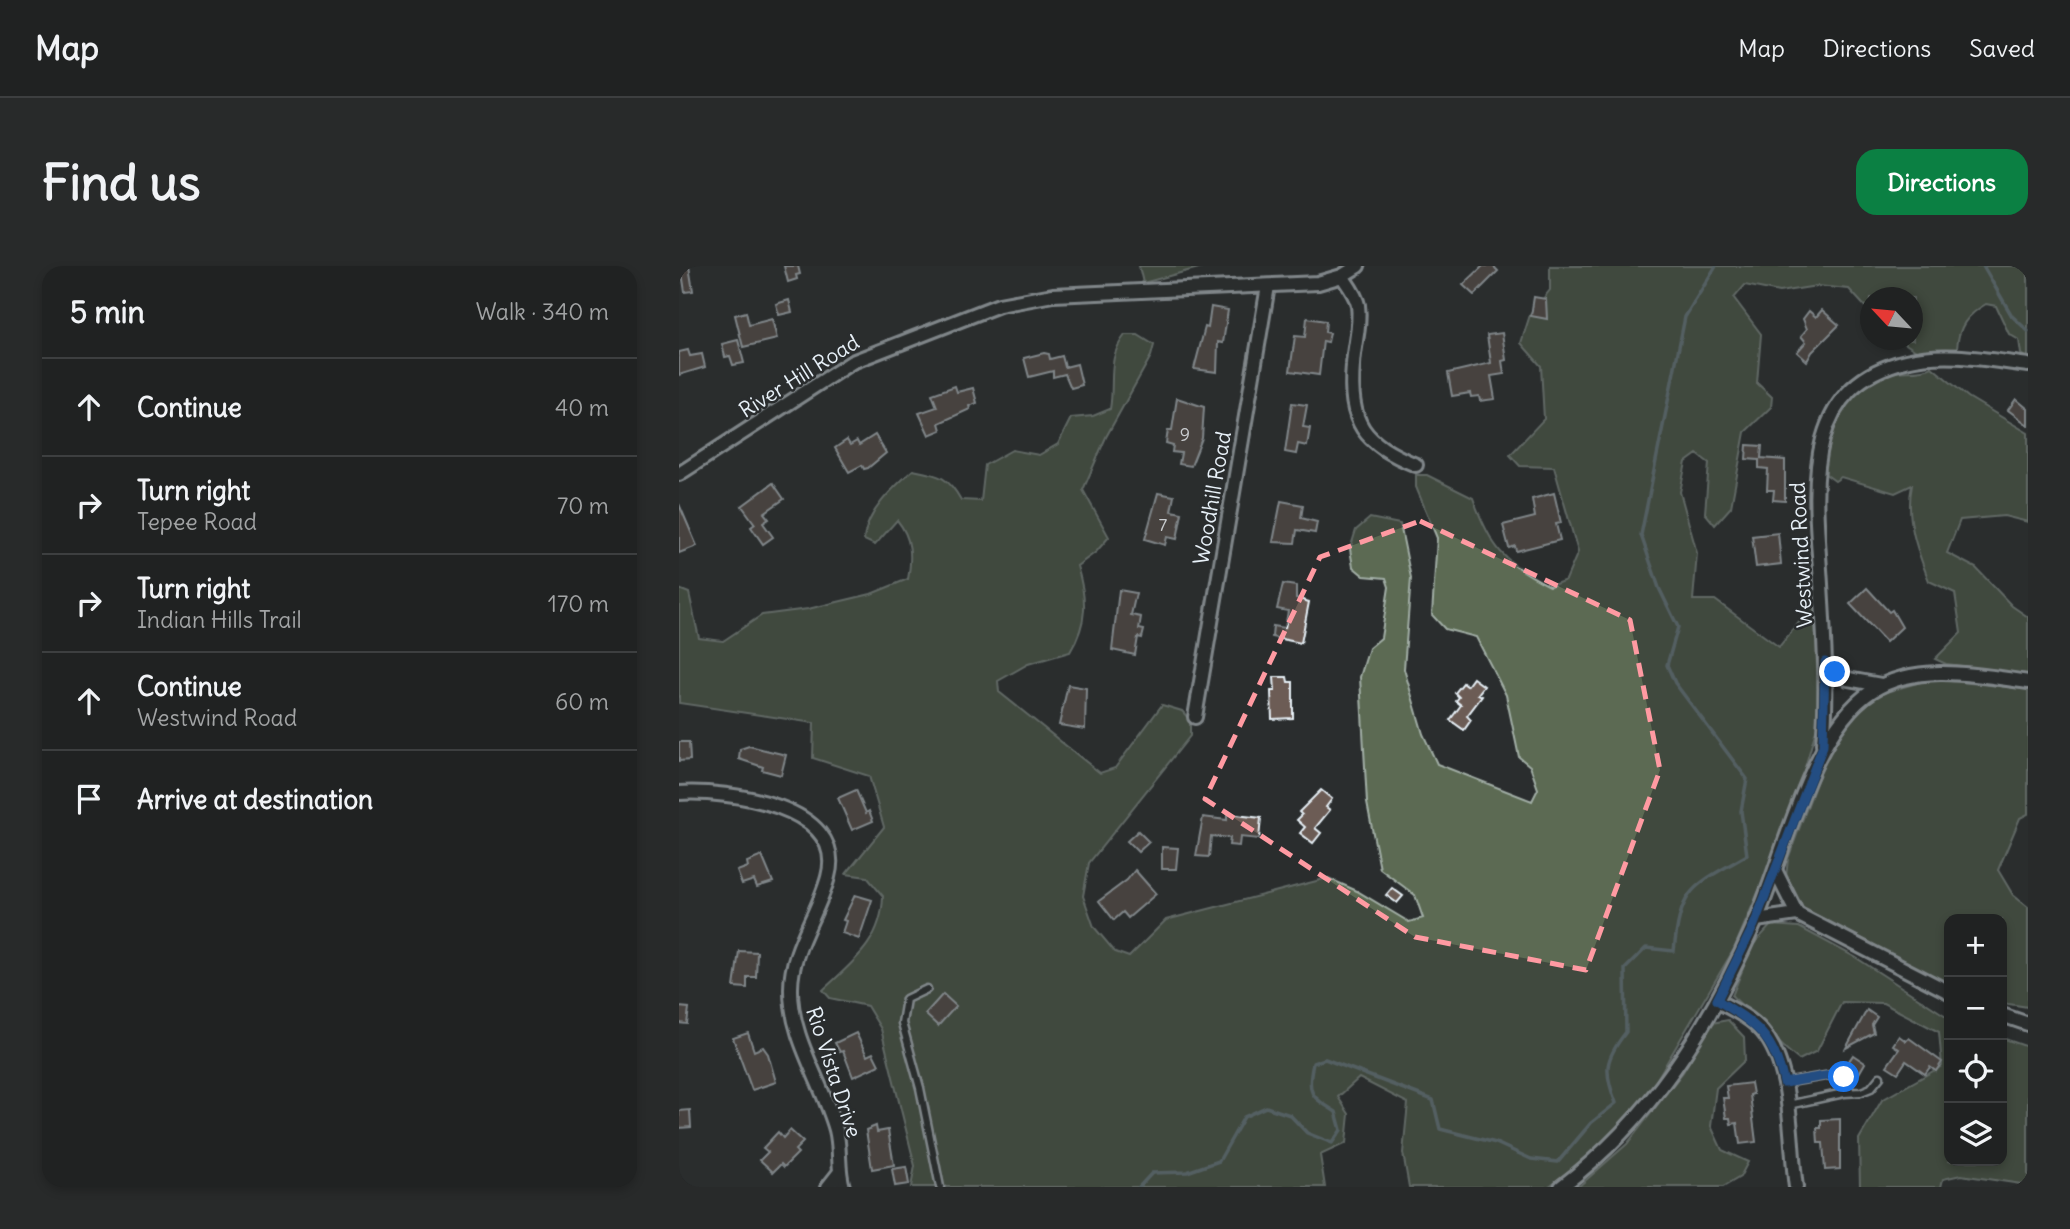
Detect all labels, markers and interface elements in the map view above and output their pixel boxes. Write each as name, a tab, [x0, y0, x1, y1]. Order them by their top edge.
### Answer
text: Map	[35, 27, 99, 69]
text: Map	[1738, 33, 1785, 63]
text: Directions	[1823, 33, 1931, 63]
text: Saved	[1969, 33, 2035, 63]
button: Directions	[1856, 149, 2028, 215]
text: Find us	[42, 152, 200, 213]
north arrow	[1860, 287, 1923, 350]
text: 5 min	[70, 293, 145, 331]
text: Walk · 340 m	[476, 297, 609, 326]
street label: River Hill Road	[734, 328, 864, 424]
icon: ahead	[70, 388, 108, 426]
text: Continue	[137, 391, 242, 424]
text: 40 m	[555, 393, 609, 422]
house number: 9	[1180, 423, 1190, 446]
street label: Woodhill Road	[1187, 429, 1237, 567]
text: Turn right	[137, 474, 250, 507]
street label: Westwind Road	[1784, 481, 1818, 629]
icon: right	[70, 486, 108, 524]
text: 70 m	[557, 491, 609, 520]
text: Tepee Road	[137, 507, 257, 536]
house number: 7	[1159, 513, 1168, 536]
text: Turn right	[137, 572, 250, 605]
icon: right	[70, 584, 108, 622]
text: 170 m	[548, 589, 609, 618]
text: Indian Hills Trail	[137, 605, 302, 634]
route end	[1819, 656, 1850, 687]
text: Continue	[137, 670, 242, 703]
icon: ahead	[70, 682, 108, 720]
text: 60 m	[555, 687, 609, 716]
text: Westwind Road	[137, 703, 297, 732]
icon: arrive	[70, 780, 108, 818]
text: Arrive at destination	[137, 783, 373, 816]
map controls	[1944, 914, 2007, 1166]
button: +	[1944, 914, 2007, 977]
button: −	[1944, 977, 2007, 1040]
street label: Rio Vista Drive	[800, 1003, 868, 1141]
button: locate	[1944, 1040, 2007, 1103]
route start	[1828, 1061, 1859, 1092]
button: layers	[1944, 1103, 2007, 1166]

